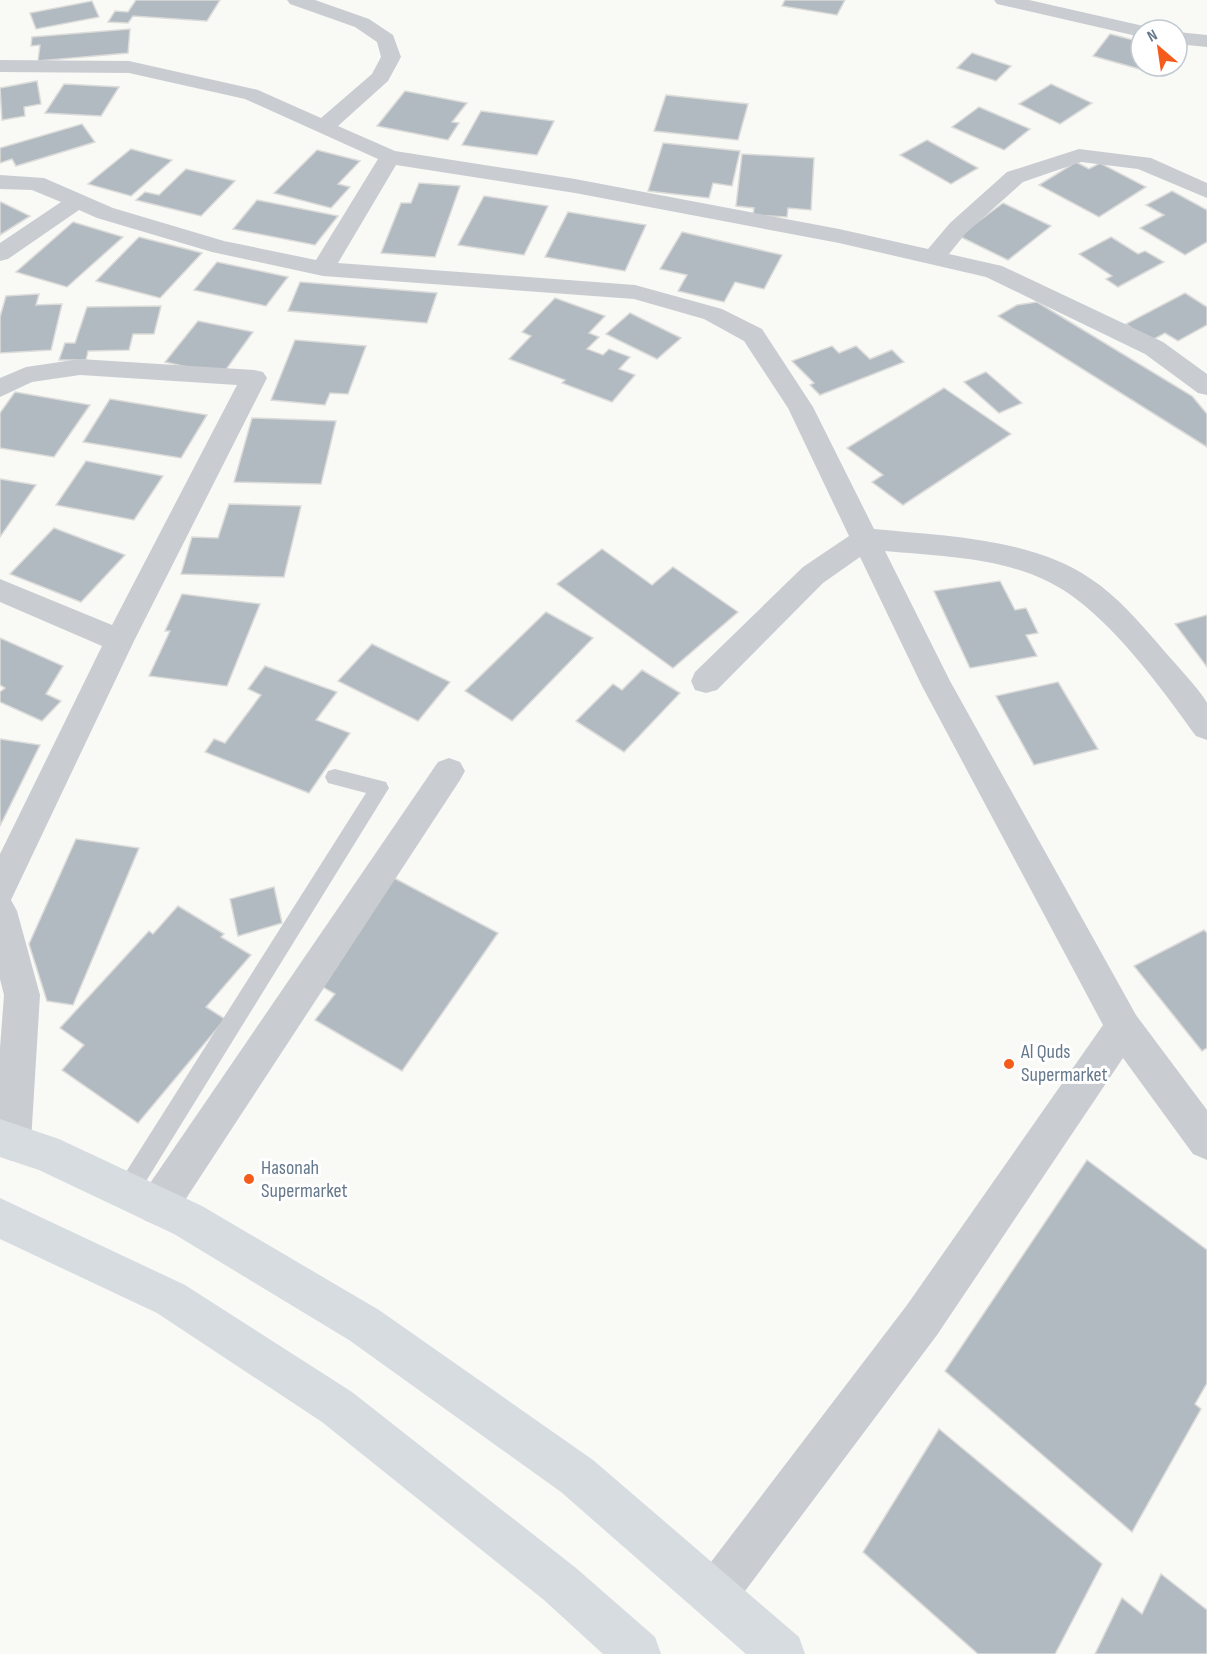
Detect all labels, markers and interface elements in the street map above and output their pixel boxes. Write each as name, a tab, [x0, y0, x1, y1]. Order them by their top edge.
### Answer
north arrow	[1129, 18, 1189, 78]
text: N	[1144, 26, 1161, 47]
place label: Al Quds Supermarket	[1020, 1040, 1108, 1087]
marker: Al Quds Supermarket	[1002, 1057, 1016, 1071]
place label: Hasonah Supermarket	[261, 1156, 348, 1203]
marker: Hasonah Supermarket	[242, 1172, 256, 1186]

